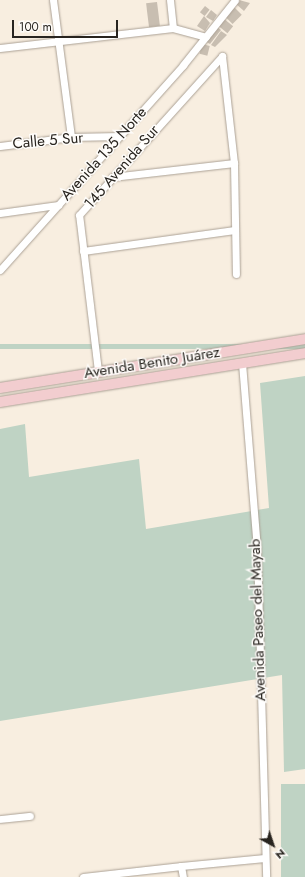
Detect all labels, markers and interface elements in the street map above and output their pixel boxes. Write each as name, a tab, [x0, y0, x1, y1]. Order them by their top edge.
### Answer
scale bar	[14, 12, 120, 38]
text: 100 m	[19, 18, 52, 36]
street label: Avenida 135 Norte	[57, 104, 151, 204]
street label: 145 Avenida Sur	[81, 121, 163, 213]
street label: Calle 5 Sur	[12, 129, 84, 153]
street label: Avenida Benito Juárez	[83, 343, 221, 383]
street label: Avenida Paseo del Mayab	[246, 538, 270, 702]
north arrow	[253, 825, 293, 865]
text: N	[272, 845, 289, 863]

